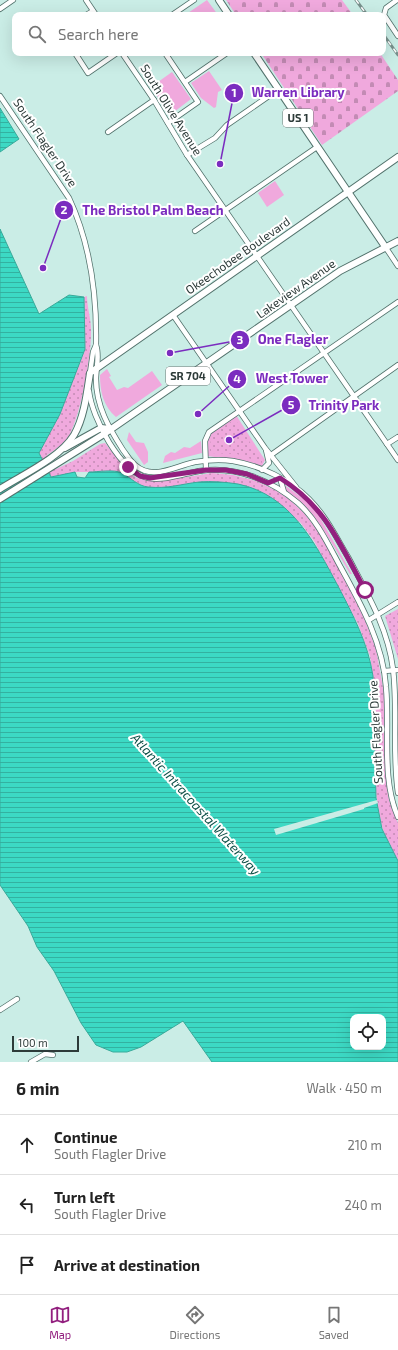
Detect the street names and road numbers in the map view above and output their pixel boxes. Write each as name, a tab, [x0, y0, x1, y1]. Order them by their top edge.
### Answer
street label: South Olive Avenue	[138, 61, 205, 157]
street label: South Flagler Drive	[11, 96, 81, 189]
road number: US 1	[283, 109, 313, 127]
street label: Okeechobee Boulevard	[182, 214, 292, 297]
street label: Lakeview Avenue	[253, 256, 338, 321]
road number: SR 704	[166, 367, 210, 385]
street label: South Flagler Drive	[365, 680, 385, 784]

